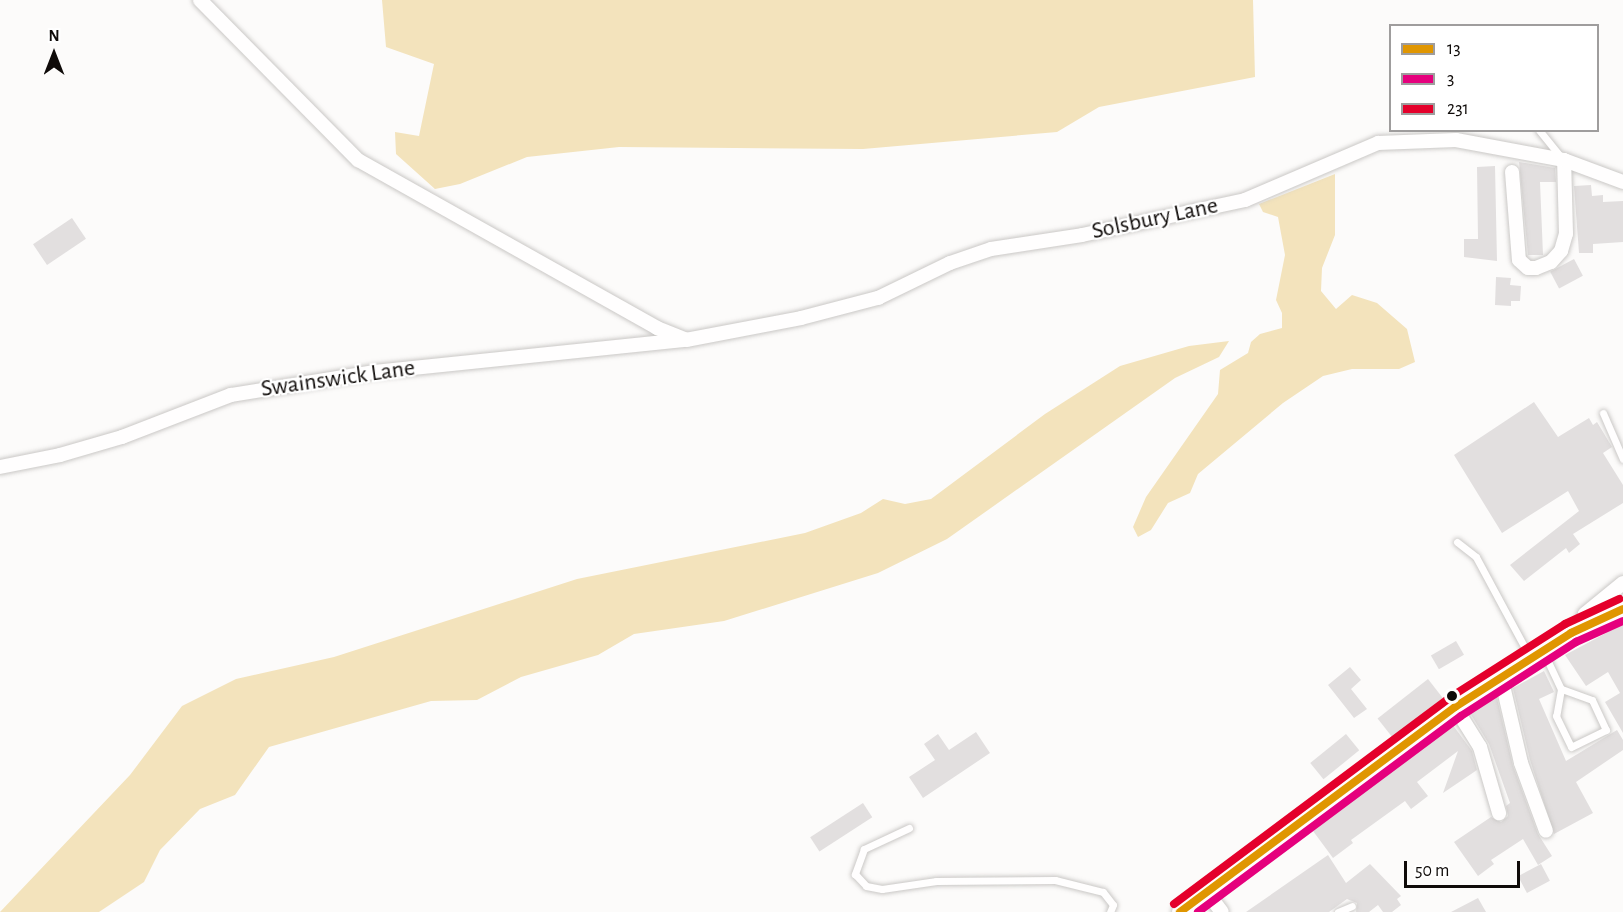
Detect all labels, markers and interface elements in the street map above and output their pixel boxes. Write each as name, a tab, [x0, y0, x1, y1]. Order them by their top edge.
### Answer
north arrow	[24, 24, 84, 84]
legend	[1389, 24, 1599, 132]
text: N	[48, 28, 60, 44]
text: 13	[1447, 40, 1461, 58]
text: 3	[1447, 70, 1454, 88]
text: 231	[1447, 100, 1469, 118]
street label: Solsbury Lane	[1089, 192, 1221, 246]
street label: Swainswick Lane	[259, 354, 417, 404]
unlabelled marker	[1446, 690, 1458, 702]
scale bar	[1407, 849, 1522, 887]
text: 50 m	[1415, 862, 1449, 880]

